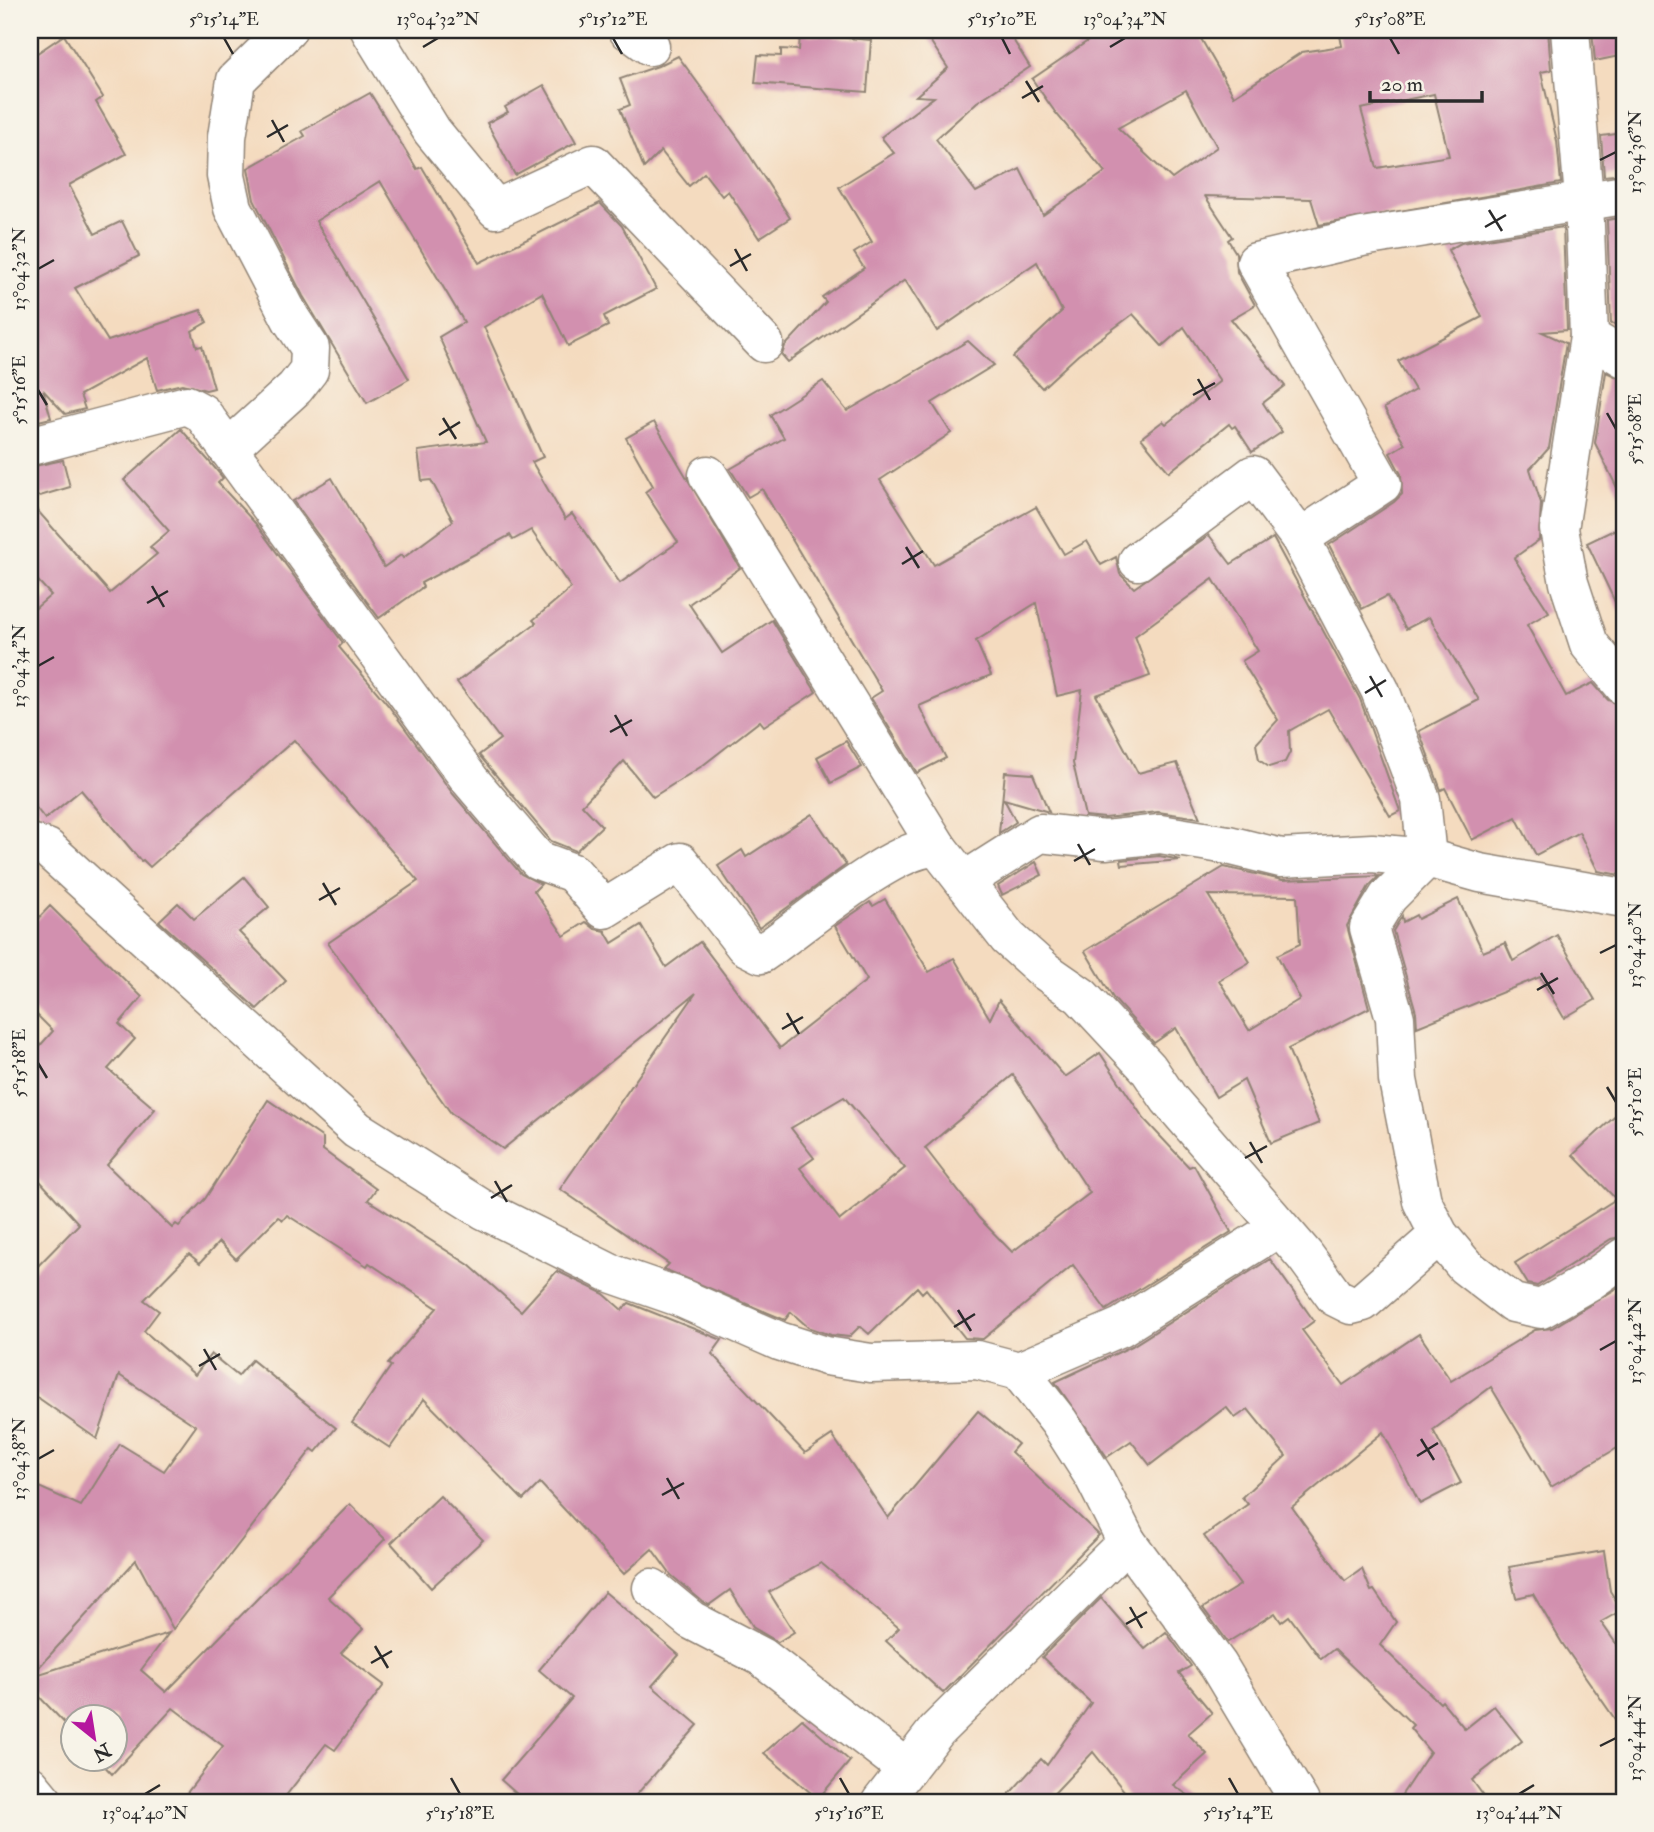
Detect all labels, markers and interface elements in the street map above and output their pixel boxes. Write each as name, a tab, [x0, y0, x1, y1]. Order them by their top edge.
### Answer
text: 5°15'14"E	[189, 8, 259, 31]
text: 13°04'32"N	[396, 8, 480, 31]
text: 5°15'12"E	[578, 8, 648, 31]
text: 5°15'10"E	[967, 8, 1037, 31]
text: 13°04'34"N	[1083, 8, 1167, 31]
text: 5°15'08"E	[1354, 8, 1426, 31]
scale bar	[1370, 60, 1482, 104]
text: 20 m	[1381, 71, 1423, 98]
text: 13°04'36"N	[1624, 110, 1647, 194]
text: 13°04'32"N	[8, 227, 31, 311]
text: 5°15'16"E	[8, 355, 31, 425]
text: 5°15'08"E	[1624, 393, 1647, 465]
text: 13°04'34"N	[8, 624, 31, 708]
text: 13°04'40"N	[1624, 902, 1647, 988]
text: 5°15'18"E	[8, 1029, 31, 1097]
text: 5°15'10"E	[1624, 1067, 1647, 1137]
text: 13°04'42"N	[1624, 1298, 1647, 1384]
text: 13°04'38"N	[8, 1418, 31, 1500]
text: 13°04'44"N	[1624, 1695, 1647, 1781]
north arrow	[60, 1702, 130, 1772]
text: N	[88, 1737, 116, 1767]
text: 13°04'40"N	[102, 1802, 188, 1825]
text: 5°15'18"E	[426, 1802, 494, 1825]
text: 5°15'16"E	[814, 1802, 884, 1825]
text: 5°15'14"E	[1203, 1802, 1273, 1825]
text: 13°04'44"N	[1476, 1802, 1562, 1825]

